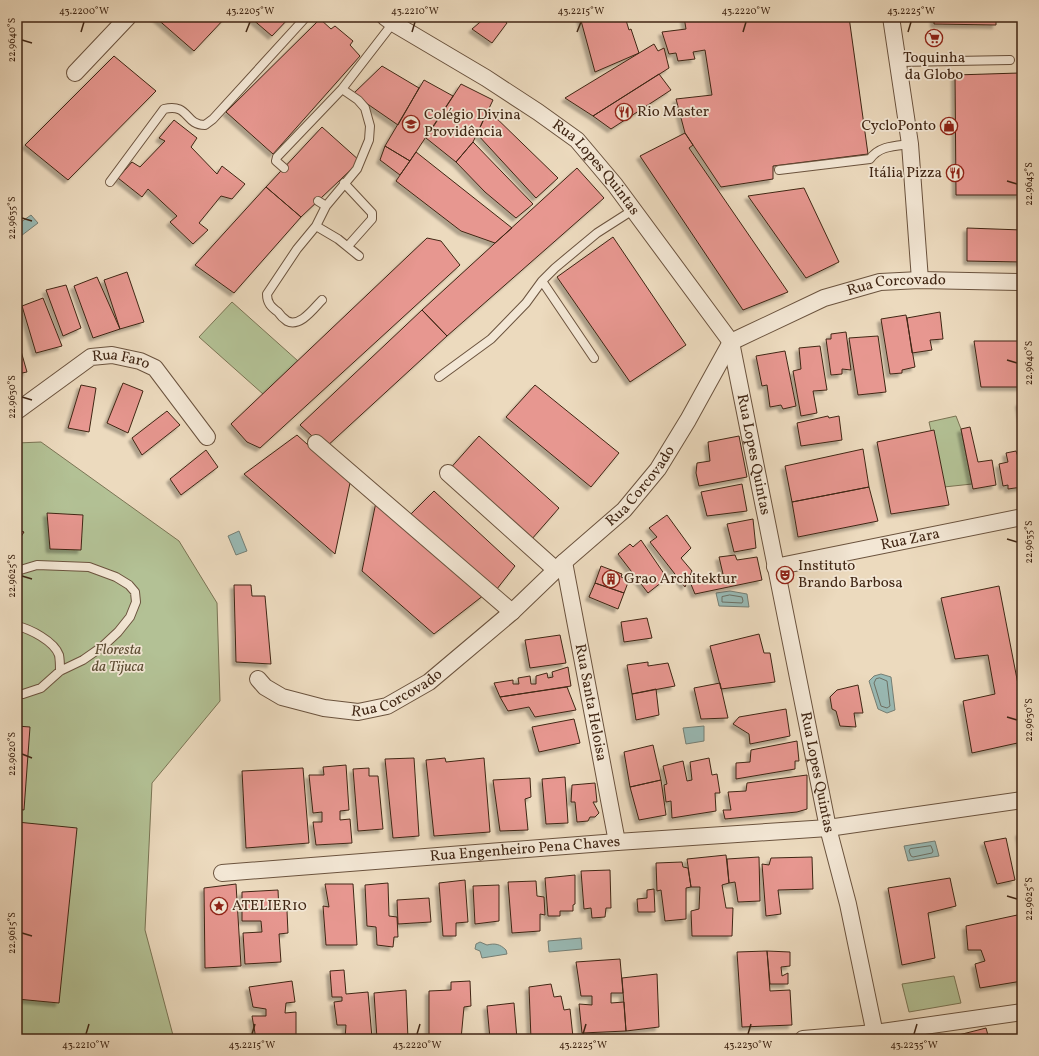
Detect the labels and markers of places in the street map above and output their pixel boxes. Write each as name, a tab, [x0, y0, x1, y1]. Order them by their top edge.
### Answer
supermarket icon: Toquinha da Globo	[924, 28, 944, 48]
place label: Toquinha da Globo	[903, 48, 965, 86]
restaurant icon: Rio Master	[614, 102, 634, 122]
place label: Rio Master	[637, 102, 709, 123]
place label: Colégio Divina Providência	[424, 105, 521, 143]
school or university icon: Colégio Divina Providência	[401, 114, 421, 134]
place label: CycloPonto	[862, 116, 936, 137]
shop icon: CycloPonto	[939, 116, 959, 136]
place label: Itália Pizza	[869, 163, 942, 184]
restaurant icon: Itália Pizza	[945, 163, 965, 183]
place label: Instituto Brando Barbosa	[798, 556, 903, 594]
theatre icon: Instituto Brando Barbosa	[775, 565, 795, 585]
building icon: Grao Architektur	[601, 569, 621, 589]
place label: Grao Architektur	[624, 569, 737, 590]
place icon: ATELIER10	[209, 896, 229, 916]
place label: ATELIER10	[232, 896, 307, 917]

